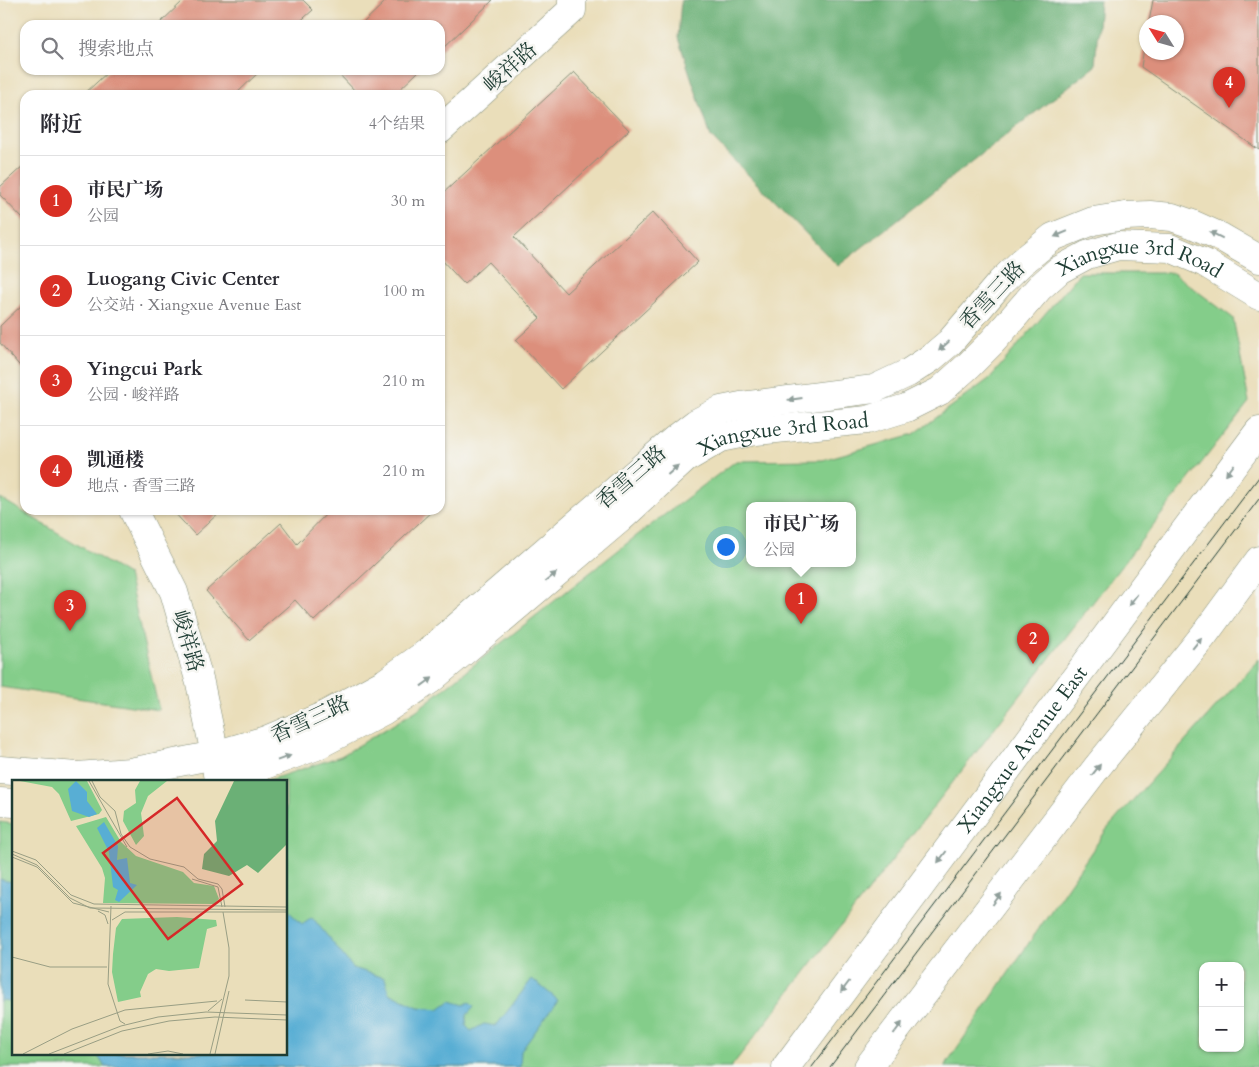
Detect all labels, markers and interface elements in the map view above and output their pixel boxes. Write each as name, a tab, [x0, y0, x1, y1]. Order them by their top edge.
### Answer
north arrow	[1139, 15, 1184, 60]
search box	[20, 20, 445, 75]
icon: search	[38, 34, 66, 62]
text: 搜索地点	[78, 36, 154, 62]
street label: 峻祥路	[477, 36, 543, 99]
pin: 4	[1213, 67, 1245, 108]
text: 附近	[40, 110, 82, 139]
text: 4个结果	[369, 113, 425, 135]
text: 市民广场	[87, 177, 163, 203]
text: 1	[52, 190, 60, 212]
text: 30 m	[391, 190, 425, 212]
text: 公园	[87, 205, 119, 227]
one-way arrow	[1054, 231, 1068, 239]
one-way arrow	[1209, 231, 1223, 239]
text: Xiangxue 3rd Road	[1051, 232, 1228, 285]
street label: 香雪三路	[953, 255, 1032, 336]
street label: Xiangxue 3rd Road	[1052, 265, 1226, 291]
text: Luogang Civic Center	[87, 266, 279, 292]
text: 2	[52, 280, 60, 302]
text: 100 m	[383, 280, 425, 302]
text: 公交站 · Xiangxue Avenue East	[87, 294, 301, 316]
one-way arrow	[939, 340, 951, 352]
text: Yingcui Park	[87, 356, 203, 382]
text: 3	[52, 370, 60, 392]
text: 210 m	[383, 370, 425, 392]
text: 公园 · 峻祥路	[87, 384, 180, 406]
one-way arrow	[787, 395, 803, 403]
street label: Xiangxue 3rd Road	[692, 406, 870, 464]
street label: 香雪三路	[590, 439, 673, 516]
text: 凯通楼	[87, 447, 144, 473]
text: 4	[52, 460, 60, 482]
text: 210 m	[383, 460, 425, 482]
one-way arrow	[1225, 463, 1235, 477]
one-way arrow	[667, 464, 679, 476]
text: 地点 · 香雪三路	[87, 475, 196, 497]
popup	[746, 502, 856, 567]
text: 市民广场	[763, 511, 839, 537]
your location	[713, 534, 739, 560]
text: 公园	[763, 539, 795, 561]
one-way arrow	[544, 572, 557, 583]
pin: 1	[785, 583, 817, 624]
pin: 3	[54, 590, 86, 631]
one-way arrow	[1128, 593, 1138, 607]
street label: 峻祥路	[165, 607, 210, 675]
pin: 2	[1017, 623, 1049, 664]
one-way arrow	[1192, 636, 1202, 650]
street label: Xiangxue Avenue East	[951, 660, 1095, 839]
one-way arrow	[420, 677, 433, 687]
street label: 香雪三路	[266, 689, 354, 750]
one-way arrow	[276, 754, 291, 761]
one-way arrow	[1090, 764, 1101, 777]
inset map	[12, 780, 288, 1054]
one-way arrow	[937, 850, 947, 864]
one-way arrow	[991, 893, 1002, 906]
map controls	[1199, 962, 1244, 1052]
button: +	[1199, 962, 1244, 1007]
one-way arrow	[840, 980, 850, 994]
button: −	[1199, 1007, 1244, 1052]
one-way arrow	[893, 1021, 903, 1035]

